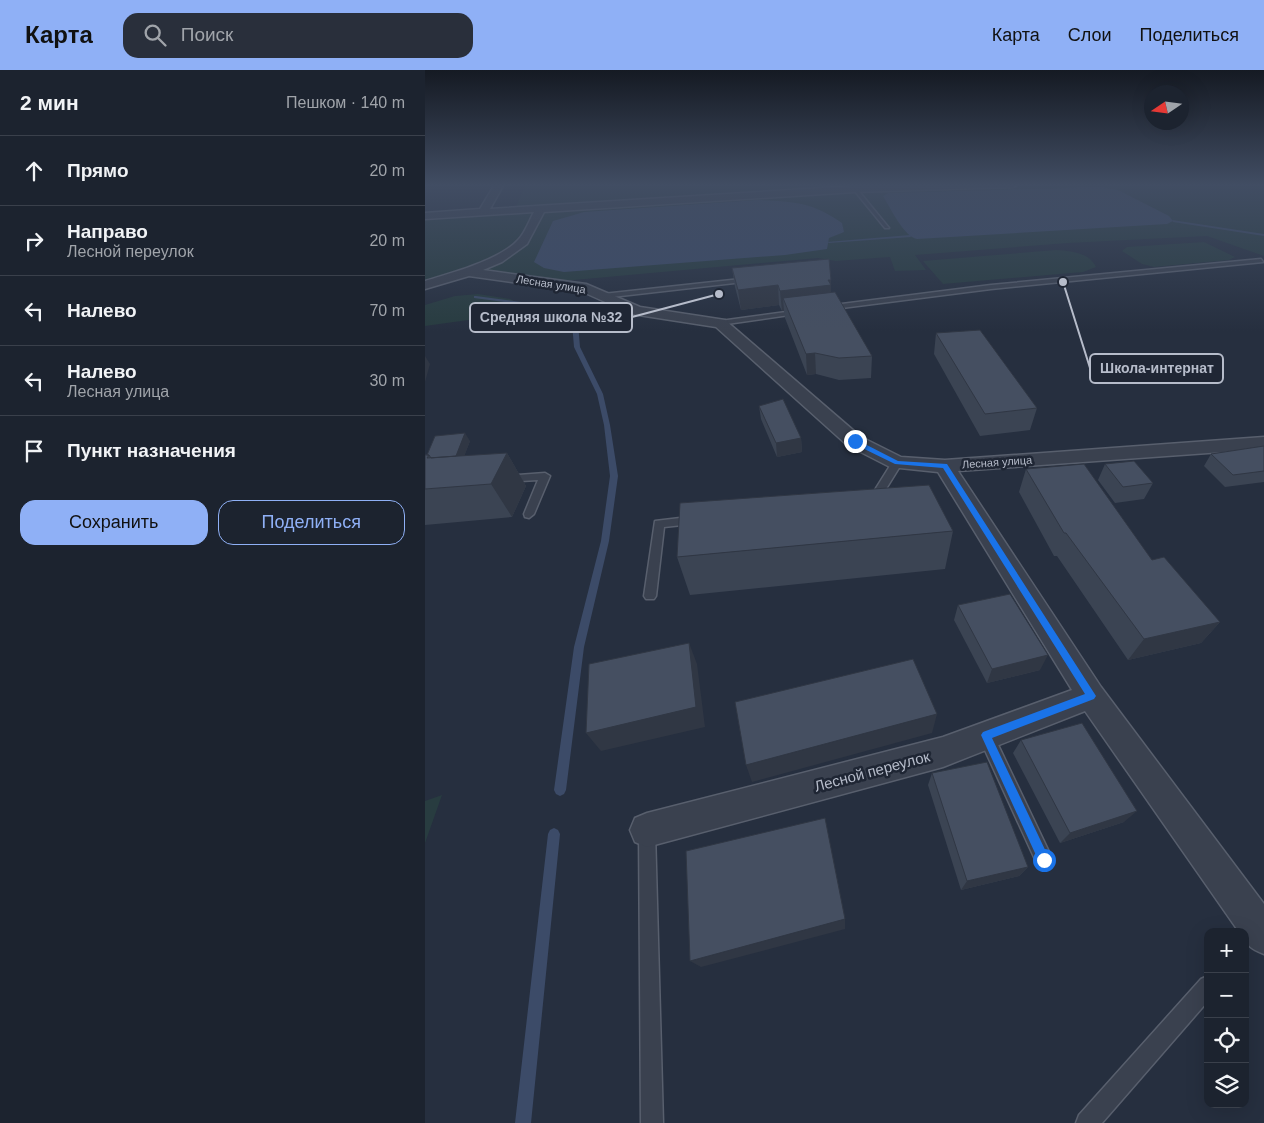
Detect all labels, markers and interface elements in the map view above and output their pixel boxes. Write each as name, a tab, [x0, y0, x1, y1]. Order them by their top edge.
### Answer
search box	[123, 13, 473, 58]
text: Карта	[25, 21, 93, 48]
icon: search	[141, 21, 169, 49]
text: Поиск	[181, 24, 233, 45]
text: Карта	[992, 25, 1040, 45]
text: Слои	[1068, 25, 1112, 45]
text: Поделиться	[1140, 25, 1239, 45]
north arrow	[1144, 85, 1189, 130]
text: 2 мин	[20, 91, 79, 114]
text: Пешком · 140 m	[286, 94, 405, 111]
icon: ahead	[20, 157, 48, 185]
text: Прямо	[67, 160, 129, 181]
text: 20 m	[369, 162, 405, 179]
text: Направо	[67, 221, 148, 242]
icon: right	[20, 227, 48, 255]
text: 20 m	[369, 232, 405, 249]
text: Лесной переулок	[67, 243, 194, 260]
street label: Лесная улица	[515, 273, 588, 296]
icon: left	[20, 297, 48, 325]
text: Налево	[67, 300, 137, 321]
text: 70 m	[369, 302, 405, 319]
callout: Средняя школа №32	[470, 303, 632, 332]
text: Средняя школа №32	[480, 309, 622, 325]
callout: Школа-интернат	[1090, 354, 1223, 383]
text: Школа-интернат	[1100, 360, 1214, 376]
text: Налево	[67, 361, 137, 382]
icon: left	[20, 367, 48, 395]
text: 30 m	[369, 372, 405, 389]
text: Лесная улица	[67, 383, 169, 400]
route end	[844, 430, 867, 453]
icon: arrive	[20, 437, 48, 465]
text: Пункт назначения	[67, 440, 236, 461]
street label: Лесная улица	[962, 454, 1033, 470]
button: Сохранить	[20, 500, 208, 545]
button: Поделиться	[218, 500, 405, 545]
street label: Лесной переулок	[812, 747, 932, 795]
route start	[1033, 849, 1056, 872]
map controls	[1204, 928, 1249, 1108]
button: +	[1204, 928, 1249, 973]
button: −	[1204, 973, 1249, 1018]
button: locate	[1204, 1018, 1249, 1063]
button: layers	[1204, 1063, 1249, 1108]

